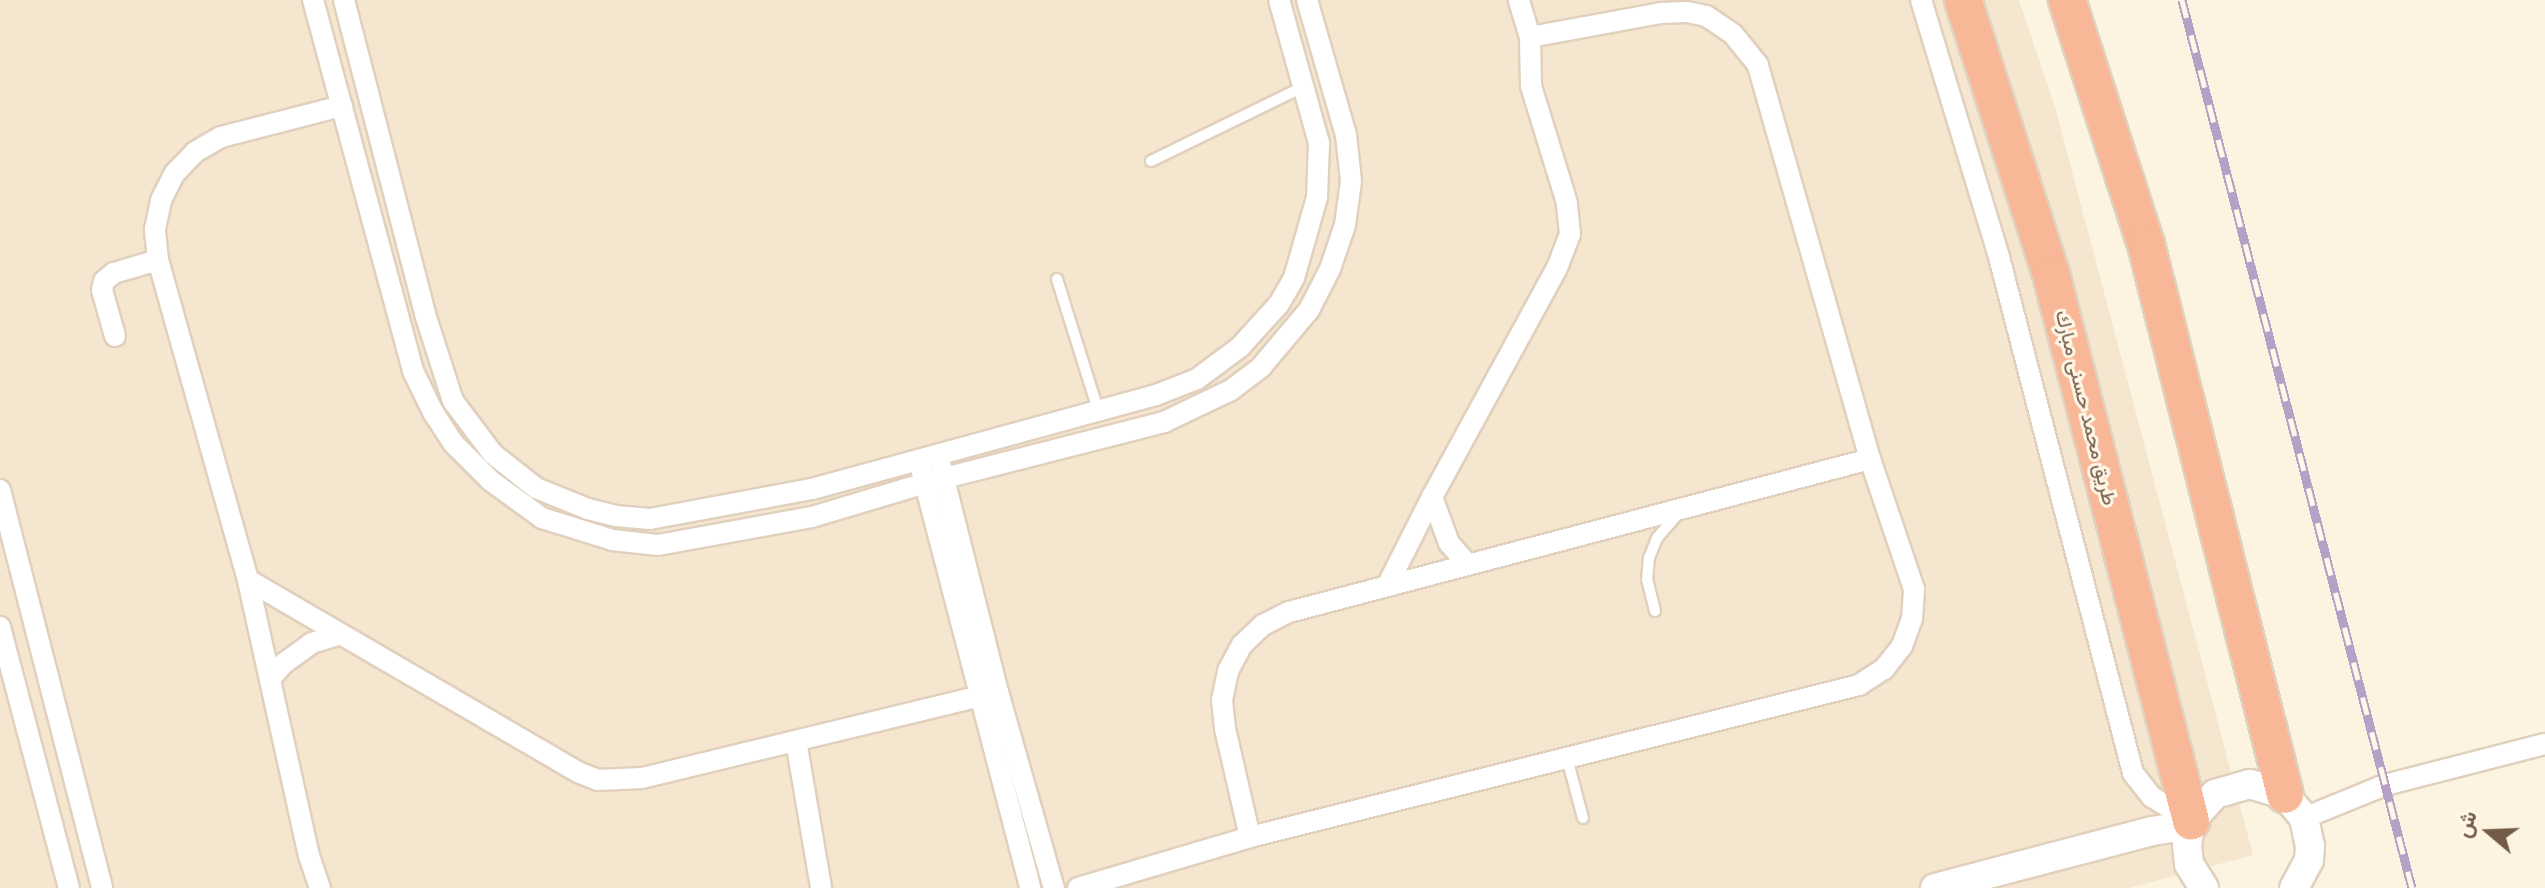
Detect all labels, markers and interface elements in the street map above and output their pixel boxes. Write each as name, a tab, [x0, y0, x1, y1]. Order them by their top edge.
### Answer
street label: طريق محمد حسنى مبارك	[2049, 308, 2121, 508]
north arrow	[2449, 792, 2529, 872]
text: ش	[2450, 807, 2483, 841]

